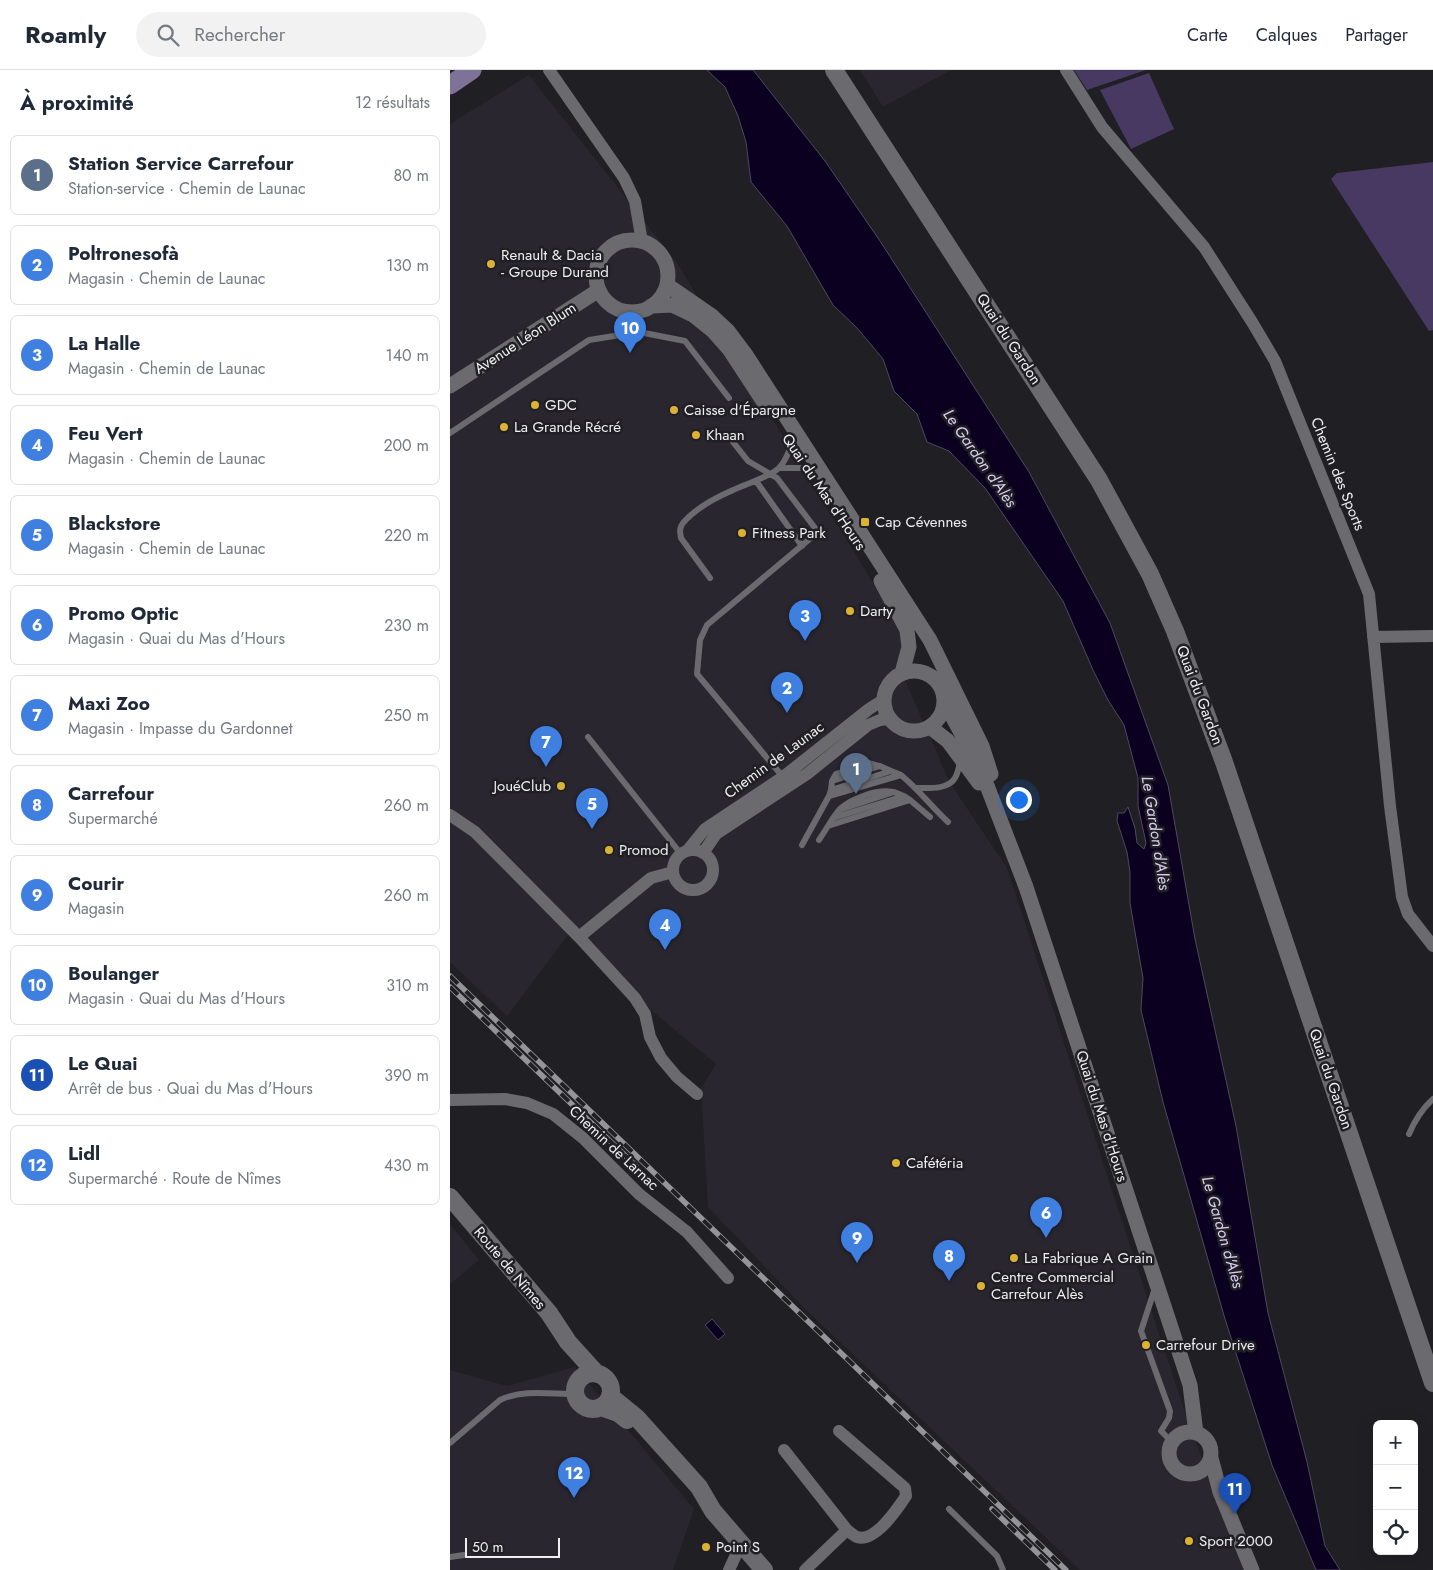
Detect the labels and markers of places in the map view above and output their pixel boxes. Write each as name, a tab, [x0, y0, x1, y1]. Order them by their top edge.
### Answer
place label: Renault & Dacia - Groupe Durand	[501, 244, 609, 283]
marker: Renault & Dacia - Groupe Durand	[485, 258, 497, 270]
pin: 10	[614, 312, 646, 353]
place label: GDC	[545, 394, 577, 416]
marker: GDC	[529, 399, 541, 411]
place label: Caisse d'Épargne	[684, 399, 796, 421]
marker: Caisse d'Épargne	[668, 404, 680, 416]
place label: La Grande Récré	[514, 416, 621, 438]
marker: La Grande Récré	[498, 421, 510, 433]
place label: Khaan	[706, 424, 745, 446]
marker: Khaan	[690, 429, 702, 441]
place label: Cap Cévennes	[875, 511, 967, 533]
marker: Cap Cévennes	[859, 516, 871, 528]
place label: Fitness Park	[752, 522, 826, 544]
marker: Fitness Park	[736, 527, 748, 539]
pin: 3	[789, 600, 821, 641]
place label: Darty	[860, 600, 893, 622]
marker: Darty	[844, 605, 856, 617]
pin: 2	[771, 672, 803, 713]
pin: 7	[530, 726, 562, 767]
pin: 1	[840, 753, 872, 794]
place label: JouéClub	[491, 775, 551, 797]
marker: JouéClub	[555, 780, 567, 792]
pin: 5	[576, 788, 608, 829]
place label: Promod	[619, 839, 668, 861]
marker: Promod	[603, 844, 615, 856]
pin: 4	[649, 909, 681, 950]
place label: Cafétéria	[906, 1152, 963, 1174]
marker: Cafétéria	[890, 1157, 902, 1169]
pin: 6	[1030, 1197, 1062, 1238]
pin: 9	[841, 1222, 873, 1263]
pin: 8	[933, 1240, 965, 1281]
place label: La Fabrique A Grain	[1024, 1247, 1153, 1269]
marker: La Fabrique A Grain	[1008, 1252, 1020, 1264]
place label: Centre Commercial Carrefour Alès	[991, 1266, 1114, 1305]
marker: Centre Commercial Carrefour Alès	[975, 1280, 987, 1292]
place label: Carrefour Drive	[1156, 1334, 1255, 1356]
marker: Carrefour Drive	[1140, 1339, 1152, 1351]
pin: 12	[558, 1457, 590, 1498]
pin: 11	[1219, 1473, 1251, 1514]
place label: Sport 2000	[1199, 1530, 1273, 1552]
marker: Sport 2000	[1183, 1535, 1195, 1547]
place label: Point S	[716, 1536, 760, 1558]
marker: Point S	[700, 1541, 712, 1553]

